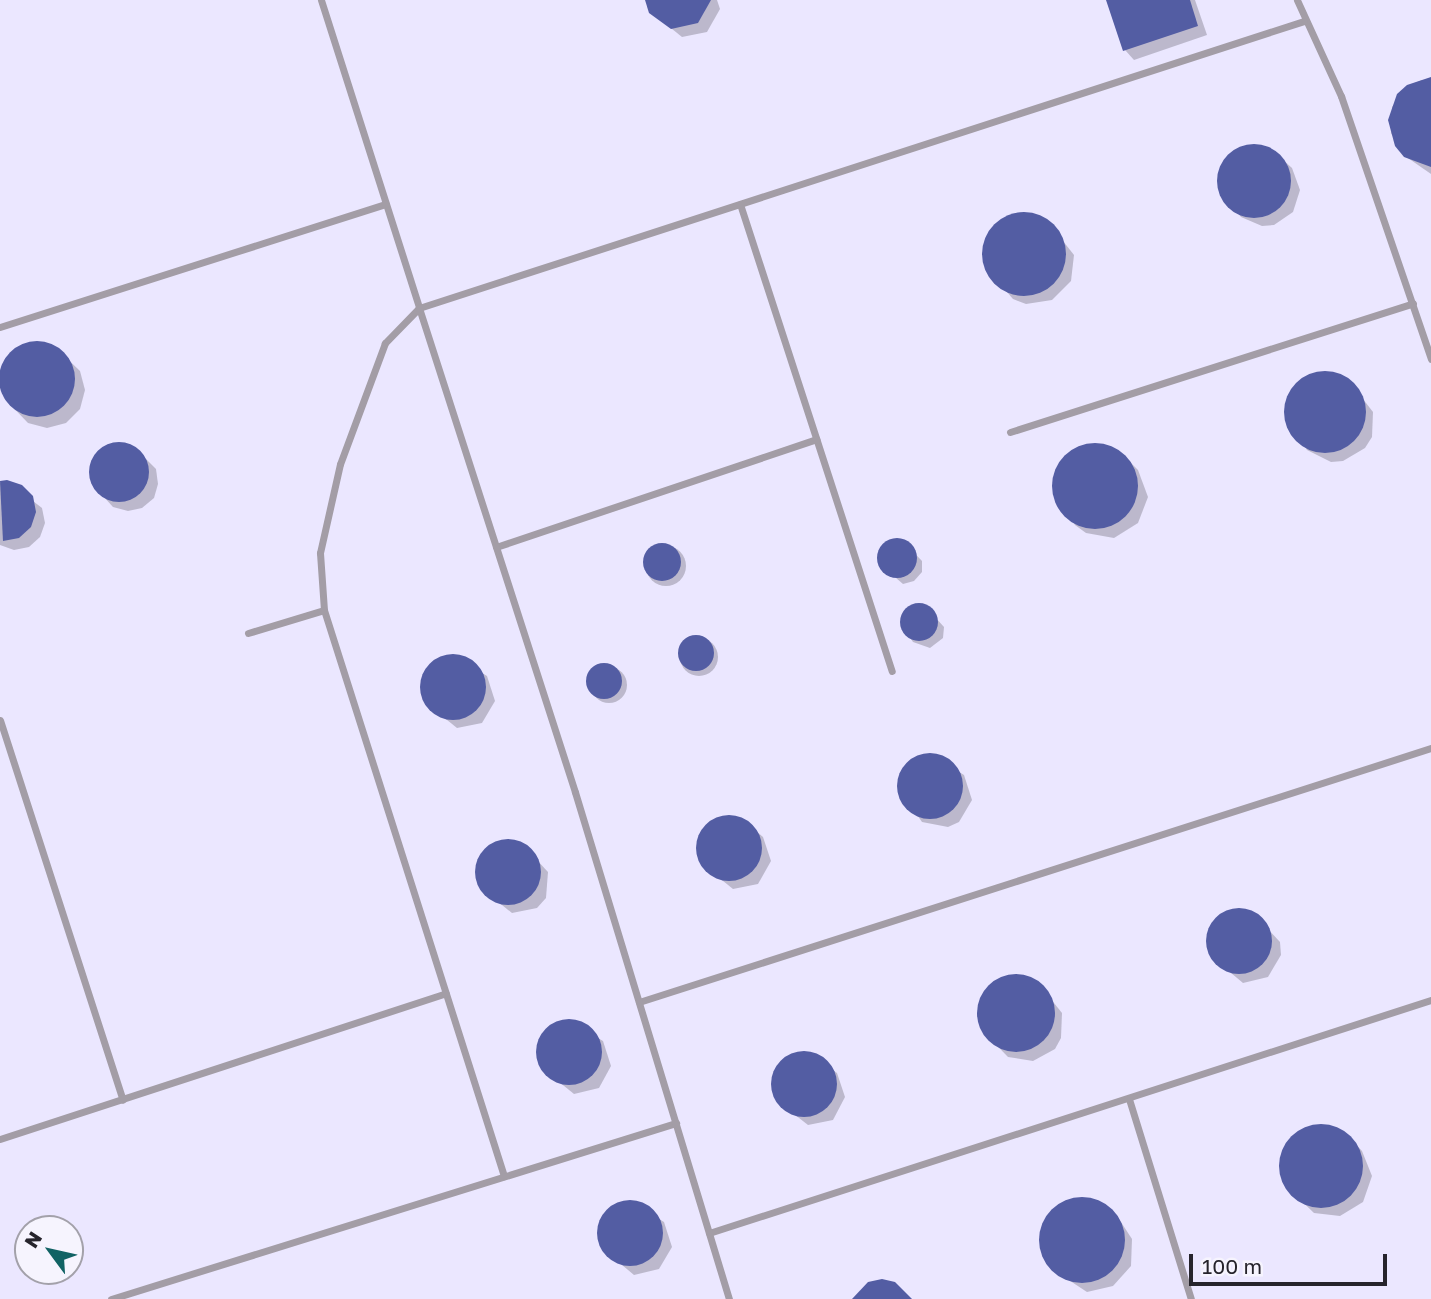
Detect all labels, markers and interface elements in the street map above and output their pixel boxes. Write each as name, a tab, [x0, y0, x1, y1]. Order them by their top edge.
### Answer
north arrow	[14, 1215, 84, 1285]
text: N	[19, 1227, 46, 1252]
scale bar	[1193, 1240, 1391, 1284]
text: 100 m	[1202, 1253, 1262, 1279]

